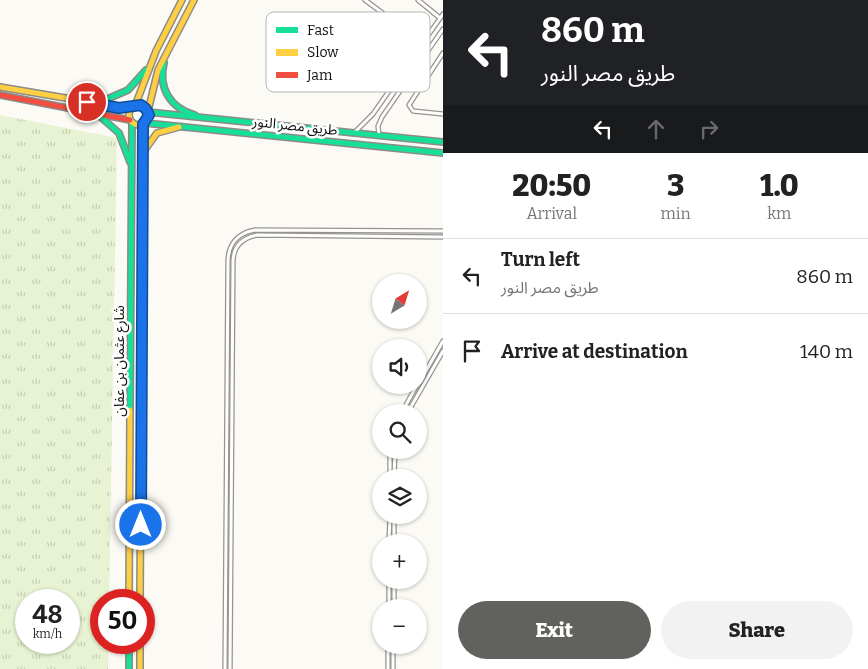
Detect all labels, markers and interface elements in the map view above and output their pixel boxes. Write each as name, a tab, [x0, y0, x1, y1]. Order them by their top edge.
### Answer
text: 860 m	[541, 9, 645, 51]
legend	[266, 12, 430, 92]
icon: left	[458, 20, 523, 85]
text: Fast	[307, 22, 334, 39]
text: Slow	[307, 44, 339, 61]
text: طريق مصر النور	[541, 60, 675, 87]
text: Jam	[306, 67, 333, 84]
pin	[66, 81, 108, 123]
icon: arrive	[73, 88, 101, 116]
street label: طريق مصر النور	[251, 113, 338, 140]
icon: left	[589, 115, 617, 143]
icon: ahead	[642, 115, 670, 143]
icon: right	[695, 115, 723, 143]
text: 20:50	[512, 168, 591, 204]
text: 3	[667, 168, 684, 204]
text: 1.0	[760, 168, 799, 204]
text: Arrival	[526, 204, 577, 223]
text: min	[661, 204, 691, 223]
text: km	[767, 204, 791, 223]
text: Turn left	[501, 248, 580, 271]
icon: left	[458, 262, 486, 290]
text: 860 m	[796, 265, 853, 288]
north arrow	[372, 274, 428, 329]
map controls	[372, 274, 427, 654]
text: طريق مصر النور	[501, 278, 599, 297]
street label: شارع عثمان بن عفان	[111, 305, 130, 417]
icon: arrive	[458, 337, 486, 365]
button: sound	[372, 339, 427, 394]
text: Arrive at destination	[501, 340, 688, 363]
text: 140 m	[800, 340, 853, 363]
button: search	[372, 404, 427, 459]
button: layers	[372, 469, 427, 524]
position arrow	[114, 498, 166, 550]
button: +	[372, 534, 427, 589]
speed limit sign: 50	[90, 589, 155, 654]
button: −	[372, 599, 427, 654]
text: 48	[32, 600, 63, 630]
button: Exit	[458, 601, 651, 659]
button: Share	[661, 601, 853, 659]
text: km/h	[33, 627, 62, 641]

